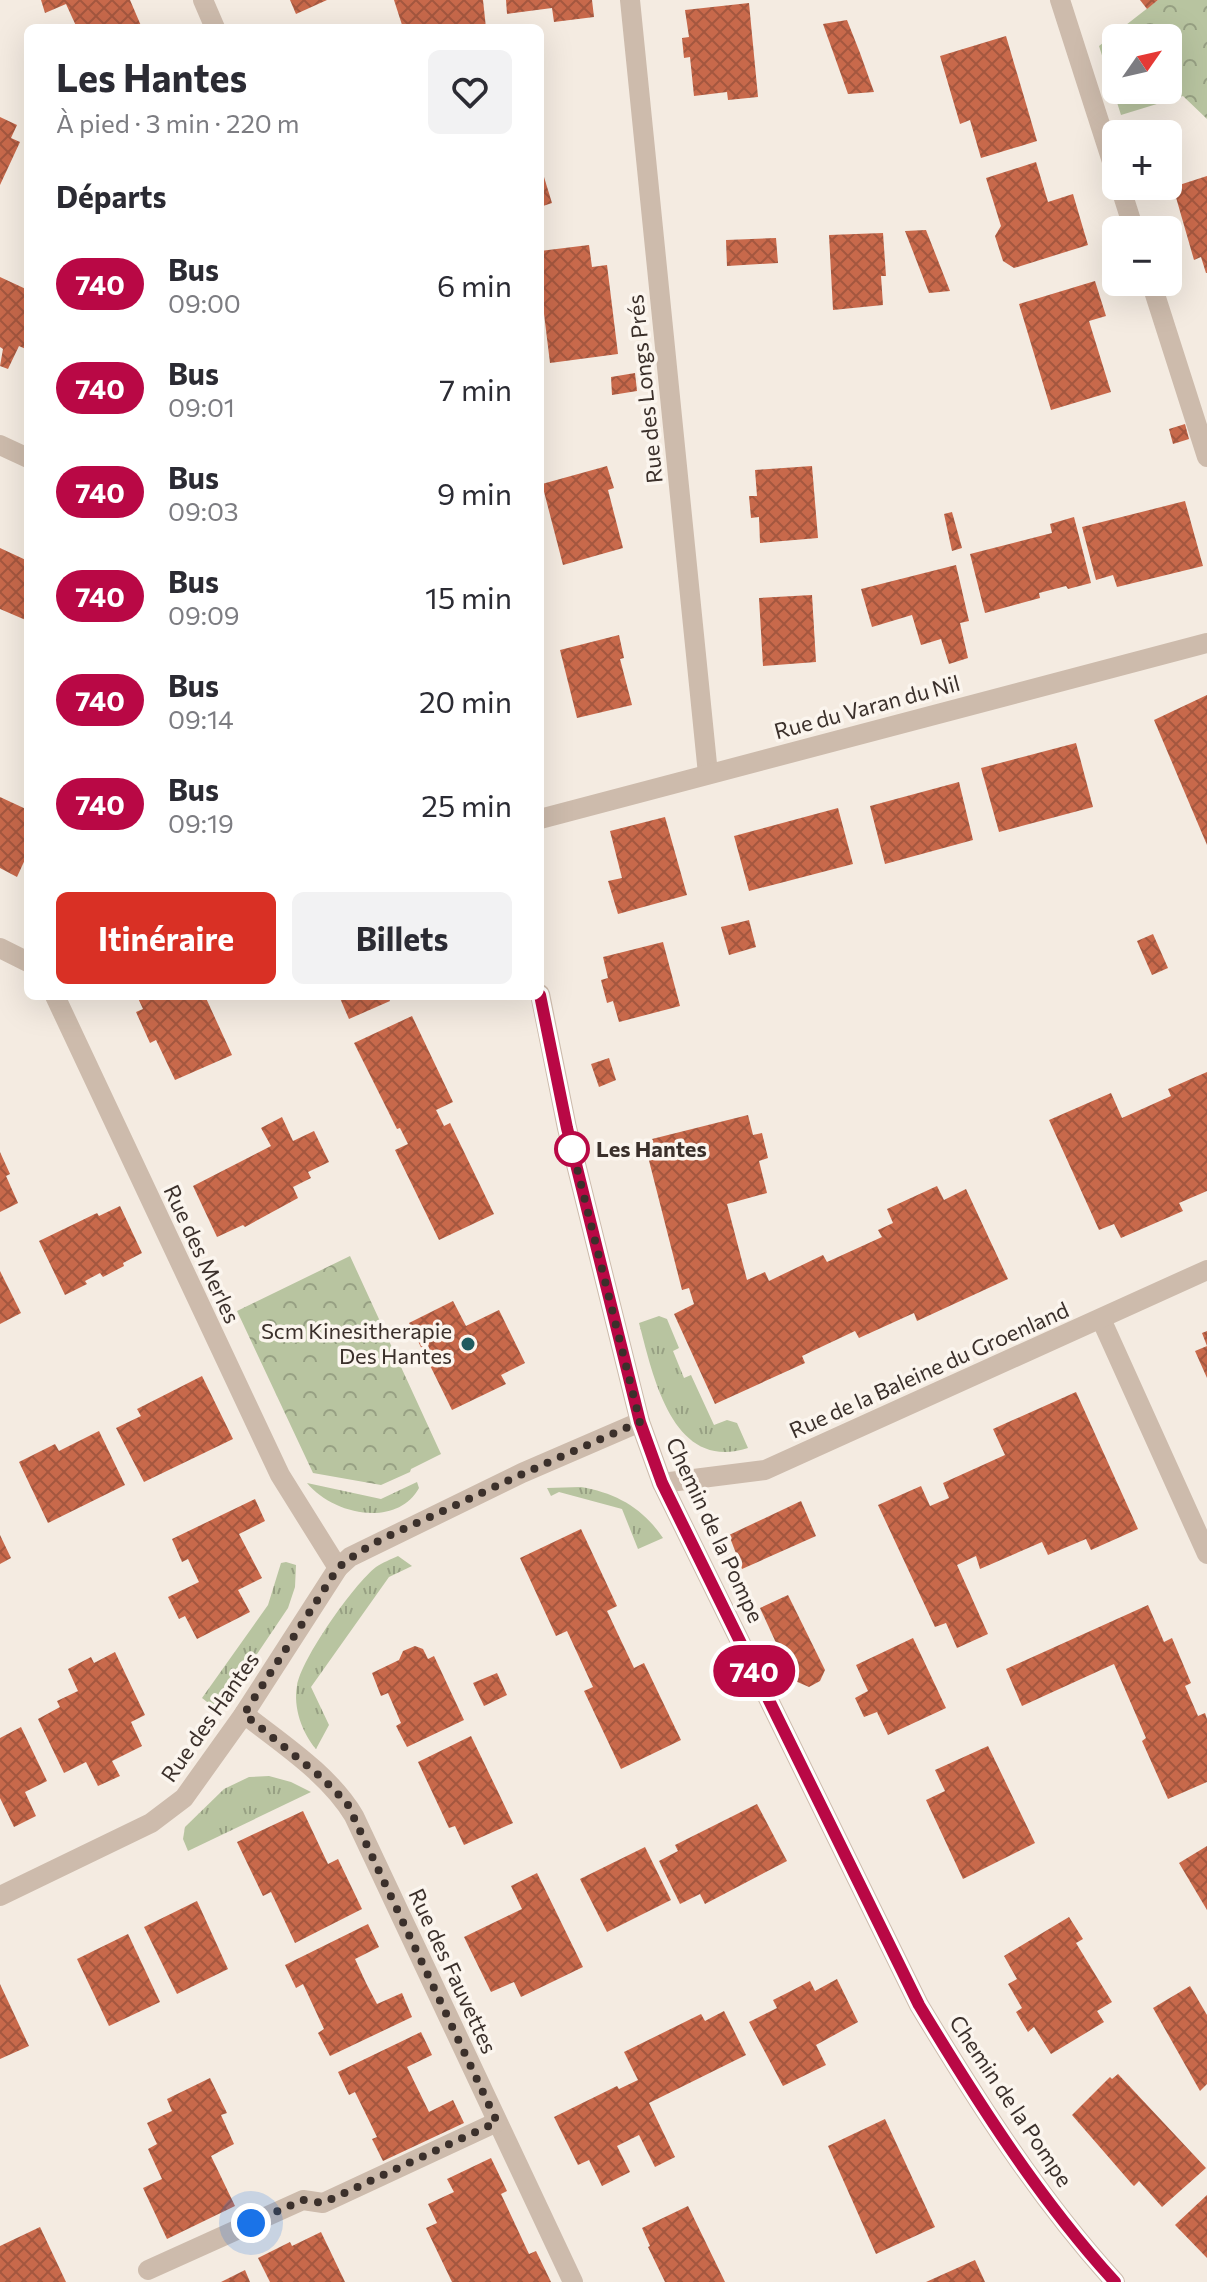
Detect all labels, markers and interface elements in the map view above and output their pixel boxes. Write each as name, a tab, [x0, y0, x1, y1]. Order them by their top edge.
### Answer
north arrow	[1102, 24, 1182, 104]
map controls	[1102, 24, 1182, 296]
button: heart	[428, 50, 512, 134]
text: Les Hantes	[56, 53, 247, 100]
text: À pied · 3 min · 220 m	[56, 107, 299, 138]
button: +	[1102, 120, 1182, 200]
text: Départs	[56, 177, 166, 214]
button: −	[1102, 216, 1182, 296]
text: Bus	[168, 250, 219, 287]
text: 6 min	[437, 266, 512, 303]
text: 740	[75, 267, 125, 301]
text: 09:00	[168, 287, 241, 318]
street label: Rue des Longs Prés	[621, 293, 668, 485]
text: Bus	[168, 354, 219, 391]
text: 7 min	[439, 370, 512, 407]
text: 740	[75, 371, 125, 405]
text: 09:01	[168, 391, 235, 422]
text: Bus	[168, 458, 219, 495]
text: 9 min	[437, 474, 512, 511]
text: 740	[75, 475, 125, 509]
text: 09:03	[168, 495, 239, 526]
text: Bus	[168, 562, 219, 599]
text: 15 min	[425, 578, 512, 615]
text: 740	[75, 579, 125, 613]
text: 09:09	[168, 599, 240, 630]
text: Bus	[168, 666, 219, 703]
street label: Rue du Varan du Nil	[771, 669, 963, 744]
text: 20 min	[419, 682, 512, 719]
text: 740	[75, 683, 125, 717]
text: 09:14	[168, 703, 234, 734]
text: Bus	[168, 770, 219, 807]
text: 25 min	[421, 786, 512, 823]
text: 740	[75, 787, 125, 821]
text: 09:19	[168, 807, 234, 838]
button: Itinéraire	[56, 892, 276, 984]
button: Billets	[292, 892, 512, 984]
marker: Les Hantes	[555, 1132, 589, 1166]
place label: Les Hantes	[596, 1135, 707, 1162]
street label: Rue des Merles	[159, 1180, 246, 1327]
street label: Rue de la Baleine du Groenland	[785, 1296, 1073, 1444]
place label: Scm Kinesitherapie Des Hantes	[261, 1317, 452, 1369]
marker: Scm Kinesitherapie Des Hantes	[459, 1335, 477, 1353]
street label: Chemin de la Pompe	[661, 1433, 770, 1627]
line badge: 740	[708, 1645, 800, 1697]
street label: Rue des Hantes	[155, 1647, 264, 1787]
text: 740	[729, 1654, 779, 1688]
street label: Rue des Fauvettes	[403, 1884, 504, 2058]
street label: Chemin de la Pompe	[944, 2010, 1079, 2192]
your location	[231, 2203, 271, 2243]

